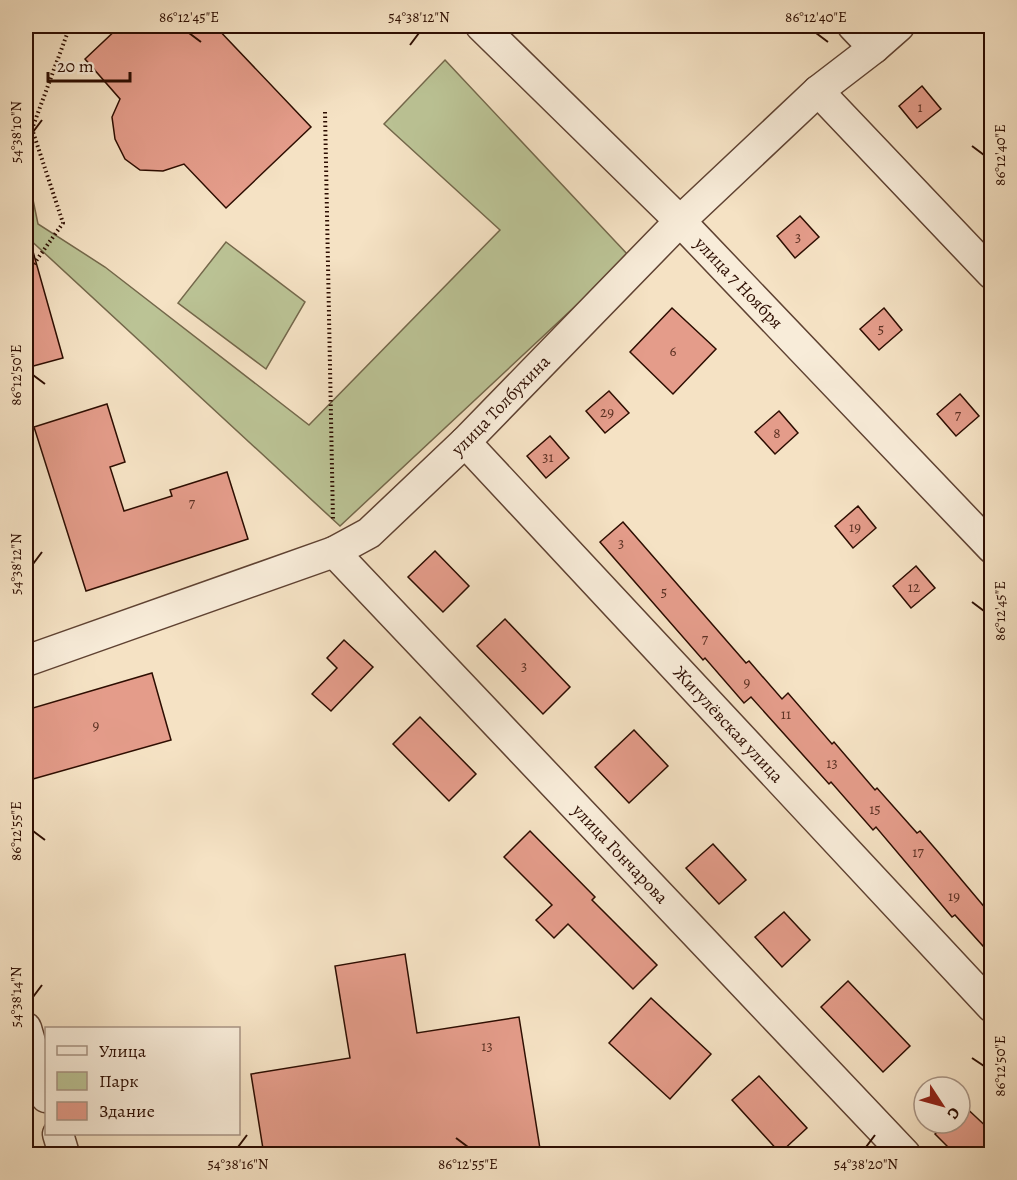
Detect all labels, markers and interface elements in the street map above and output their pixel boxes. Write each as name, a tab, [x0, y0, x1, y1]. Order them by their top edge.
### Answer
text: 86°12'45"E	[159, 7, 219, 27]
text: 54°38'12"N	[388, 7, 450, 27]
text: 86°12'40"E	[785, 7, 847, 27]
scale bar	[48, 45, 130, 83]
text: 20 m	[57, 54, 94, 78]
house number: 1	[917, 97, 923, 117]
text: 54°38'10"N	[6, 101, 26, 163]
text: 86°12'40"E	[990, 124, 1010, 186]
house number: 3	[795, 227, 801, 247]
street label: улица 7 Ноября	[689, 231, 789, 334]
house number: 5	[878, 319, 884, 339]
house number: 6	[670, 341, 677, 361]
text: 86°12'50"E	[6, 344, 26, 406]
street label: улица Толбухина	[445, 349, 556, 462]
house number: 29	[600, 402, 614, 422]
house number: 7	[955, 405, 962, 425]
house number: 8	[773, 423, 781, 443]
house number: 31	[542, 447, 554, 467]
house number: 7	[189, 493, 196, 513]
house number: 19	[849, 517, 861, 537]
text: 54°38'12"N	[6, 533, 26, 595]
house number: 3	[618, 533, 624, 553]
house number: 12	[908, 577, 920, 597]
text: 86°12'45"E	[990, 581, 1010, 641]
house number: 5	[661, 582, 667, 602]
house number: 7	[702, 629, 709, 649]
house number: 3	[521, 656, 527, 676]
street label: Жигулёвская улица	[668, 661, 789, 788]
house number: 9	[744, 672, 751, 692]
house number: 11	[781, 704, 791, 724]
house number: 9	[93, 715, 100, 735]
house number: 13	[826, 753, 838, 773]
street label: улица Гончарова	[566, 798, 674, 909]
house number: 15	[869, 799, 881, 819]
text: 86°12'55"E	[6, 801, 26, 861]
house number: 17	[912, 842, 924, 862]
house number: 19	[948, 886, 960, 906]
text: 54°38'14"N	[6, 966, 26, 1028]
legend	[45, 1027, 240, 1135]
text: 86°12'50"E	[990, 1035, 1010, 1097]
house number: 13	[481, 1036, 493, 1056]
text: Улица	[99, 1039, 147, 1063]
text: Парк	[99, 1069, 139, 1093]
north arrow	[912, 1075, 972, 1135]
text: Здание	[99, 1099, 155, 1123]
text: С	[941, 1103, 965, 1124]
text: 54°38'16"N	[207, 1154, 269, 1174]
text: 86°12'55"E	[438, 1154, 498, 1174]
text: 54°38'20"N	[834, 1154, 898, 1174]

